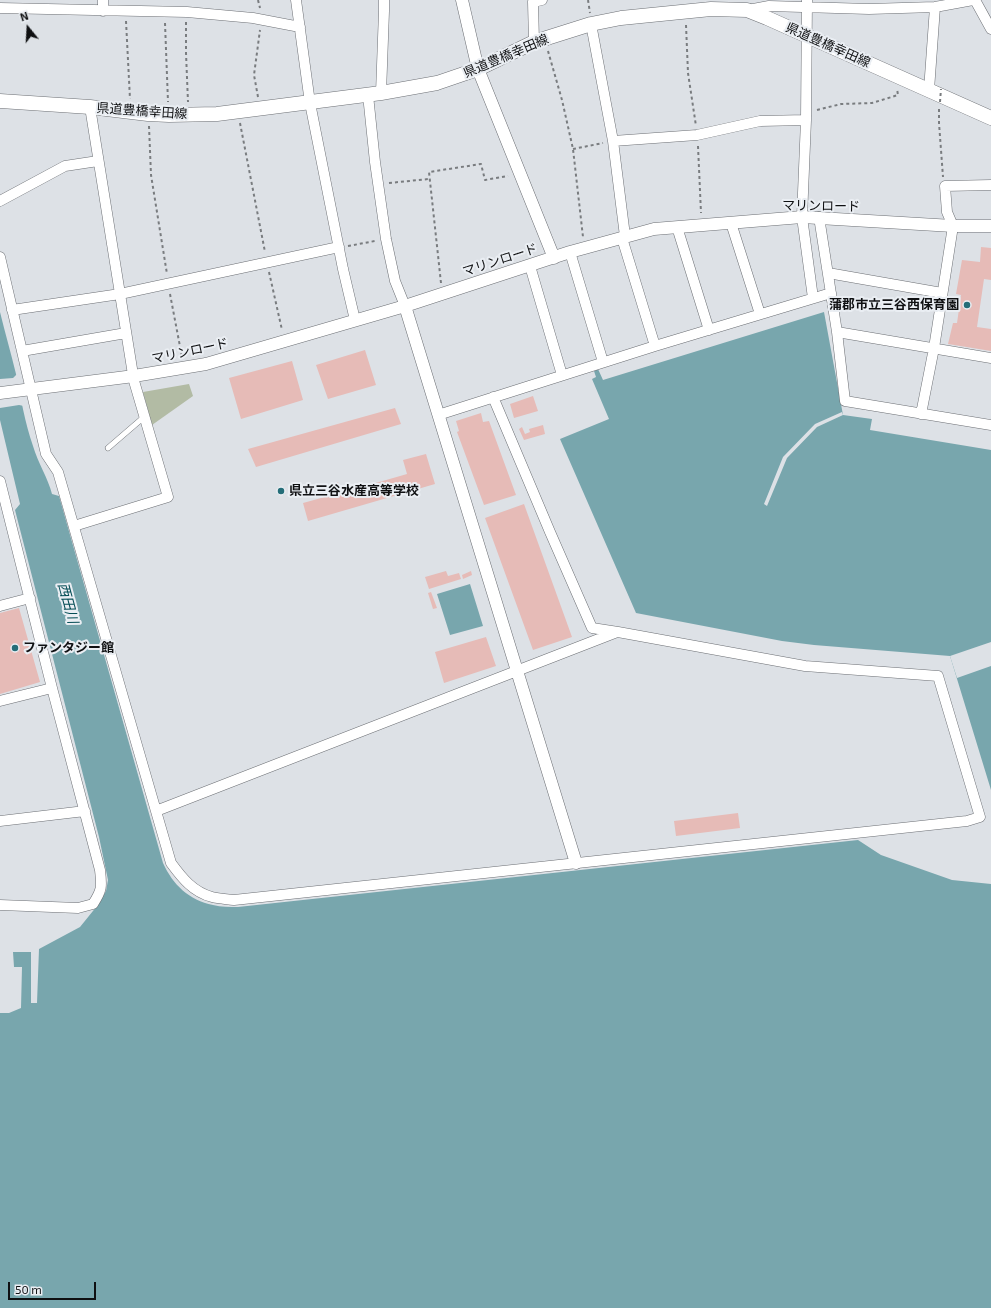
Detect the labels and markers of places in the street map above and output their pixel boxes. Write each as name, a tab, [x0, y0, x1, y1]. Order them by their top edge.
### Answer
place label: 蒲郡市立三谷西保育園	[829, 297, 959, 313]
marker: 蒲郡市立三谷西保育園	[962, 300, 972, 310]
place label: 県立三谷水産高等学校	[289, 483, 419, 499]
marker: 県立三谷水産高等学校	[276, 486, 286, 496]
place label: ファンタジー館	[23, 640, 114, 656]
marker: ファンタジー館	[10, 643, 20, 653]

